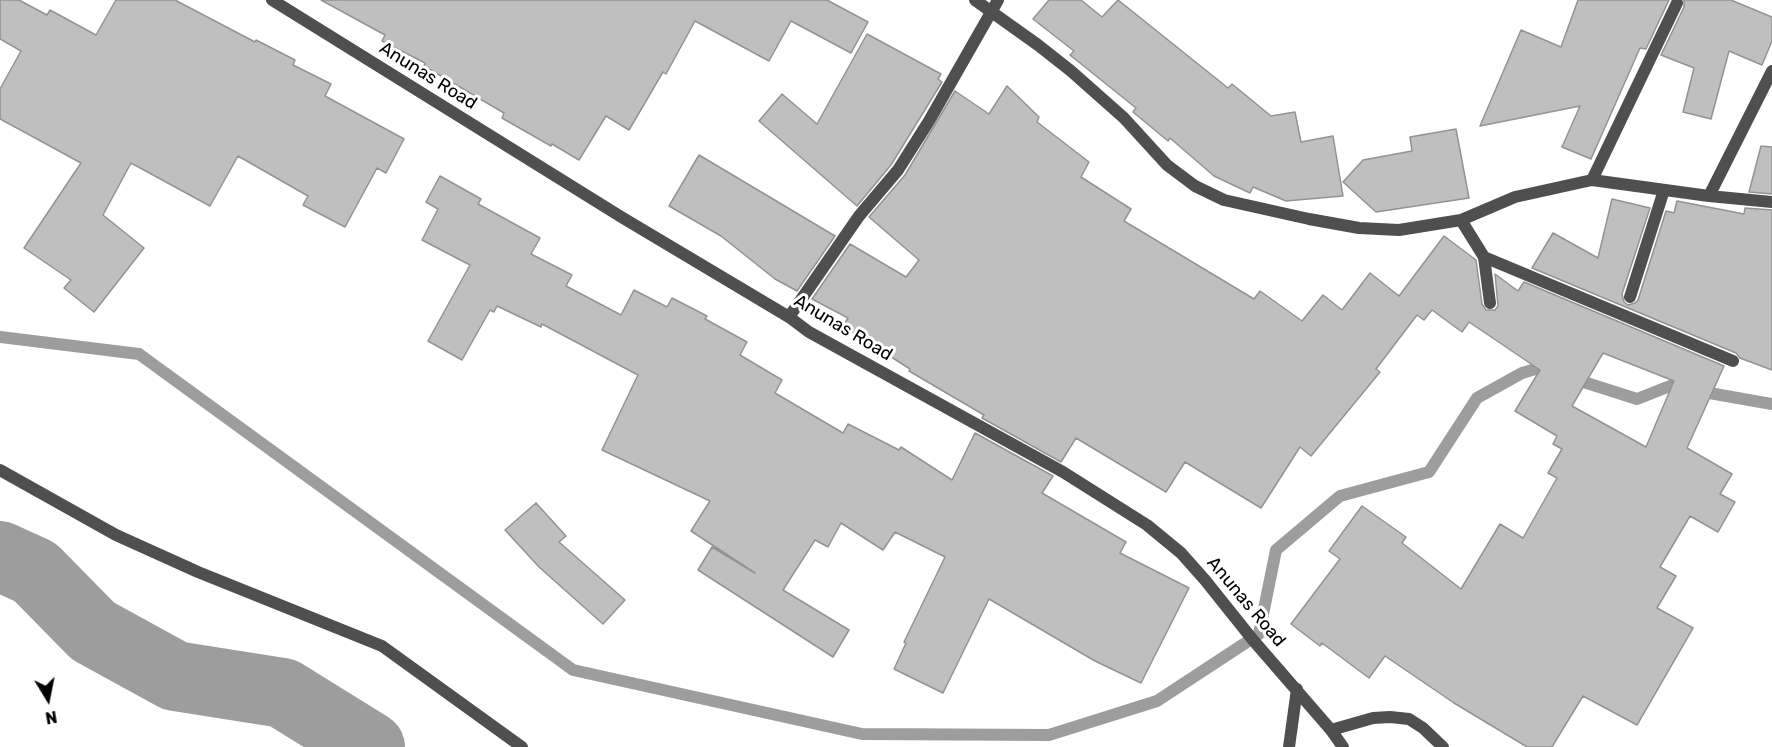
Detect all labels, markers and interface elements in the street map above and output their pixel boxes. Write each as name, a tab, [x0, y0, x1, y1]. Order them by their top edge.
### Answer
street label: Anunas Road	[375, 37, 481, 115]
street label: Anunas Road	[790, 290, 896, 366]
street label: Anunas Road	[1202, 553, 1290, 651]
north arrow	[18, 669, 78, 729]
text: N	[44, 707, 59, 728]

